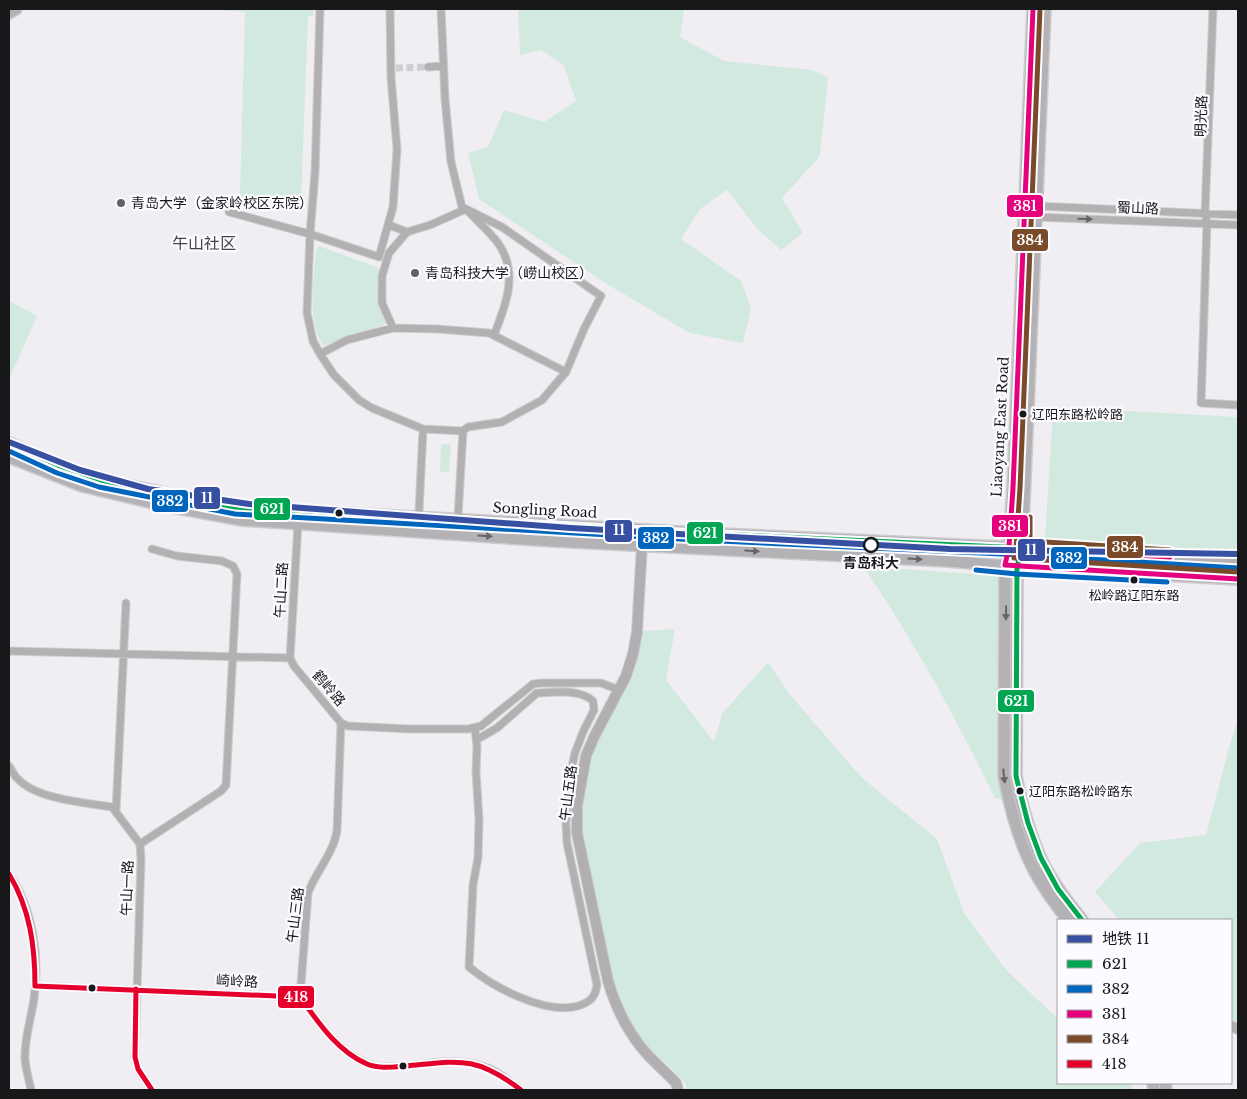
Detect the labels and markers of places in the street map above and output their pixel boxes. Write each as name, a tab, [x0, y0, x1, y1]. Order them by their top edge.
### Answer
place label: 青岛大学（金家岭校区东院）	[131, 194, 313, 212]
marker: 青岛大学（金家岭校区东院）	[115, 197, 127, 209]
place label: 青岛科技大学（崂山校区）	[425, 264, 593, 282]
marker: 青岛科技大学（崂山校区）	[409, 267, 421, 279]
place label: 辽阳东路松岭路	[1032, 406, 1123, 423]
marker: 辽阳东路松岭路	[1018, 409, 1028, 419]
unlabelled marker	[334, 508, 344, 518]
marker: 青岛科大	[863, 537, 879, 553]
place label: 青岛科大	[843, 554, 899, 572]
marker: 松岭路辽阳东路	[1129, 575, 1139, 585]
place label: 松岭路辽阳东路	[1088, 587, 1180, 604]
place label: 辽阳东路松岭路东	[1029, 783, 1133, 800]
marker: 辽阳东路松岭路东	[1015, 786, 1025, 796]
unlabelled marker	[87, 983, 97, 993]
unlabelled marker	[398, 1061, 408, 1071]

